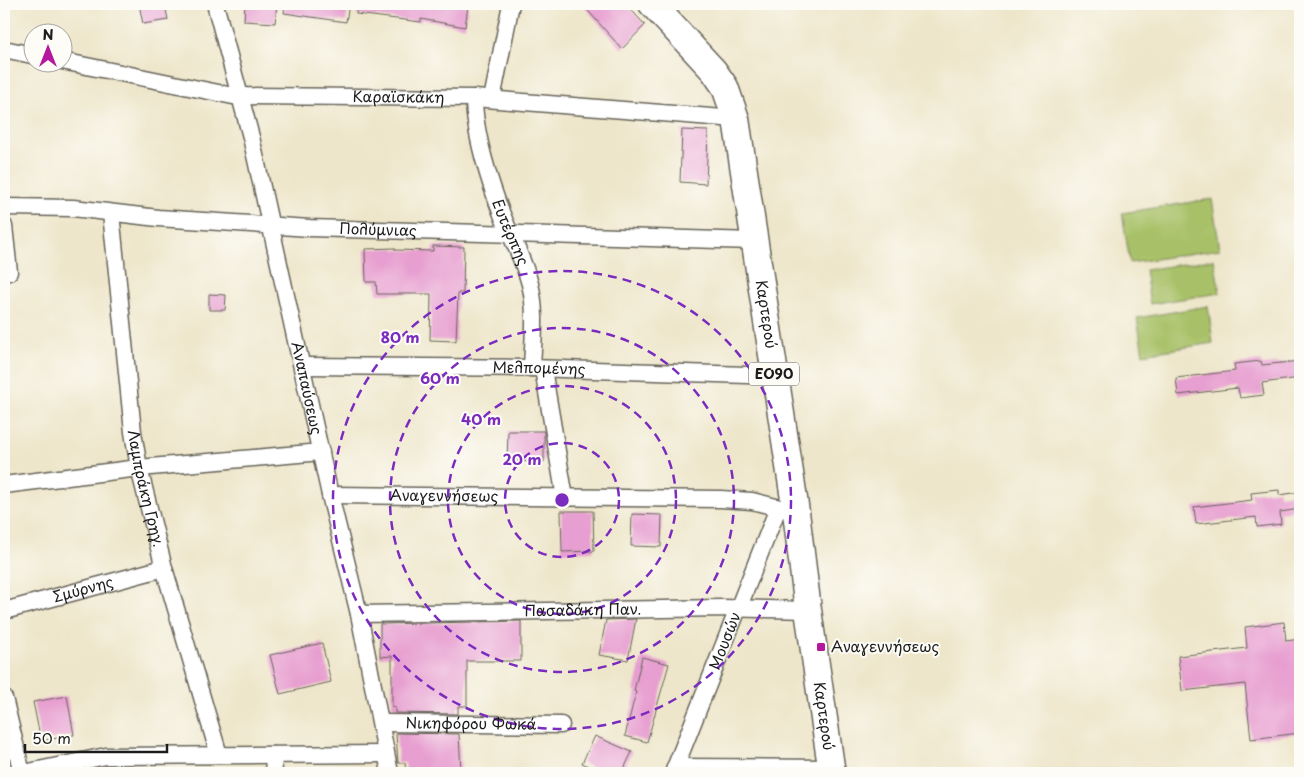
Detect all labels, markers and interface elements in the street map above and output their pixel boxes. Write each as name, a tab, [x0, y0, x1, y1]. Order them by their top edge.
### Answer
north arrow	[22, 22, 72, 72]
text: N	[42, 24, 54, 45]
street label: Καραϊσκάκη	[352, 84, 444, 108]
street label: Ευτέρπης	[487, 196, 536, 269]
street label: Πολύμνιας	[339, 216, 417, 241]
street label: Καρτερού	[751, 278, 784, 350]
text: 80 m	[380, 325, 420, 348]
street label: Αναπαύσεως	[286, 339, 329, 437]
street label: Μελπομένης	[492, 355, 586, 380]
road number: ΕΟ90	[749, 362, 799, 386]
text: 60 m	[420, 366, 460, 389]
text: 40 m	[461, 407, 501, 430]
street label: Λαμπράκη Γρηγ.	[123, 428, 171, 549]
text: 20 m	[503, 447, 541, 470]
street label: Αναγεννήσεως	[390, 483, 499, 507]
centre of rings	[553, 491, 571, 509]
street label: Σμύρνης	[50, 569, 116, 607]
street label: Πασαδάκη Παν.	[524, 596, 642, 621]
street label: Μουσών	[702, 608, 746, 673]
place label: Αναγεννήσεως	[831, 634, 940, 657]
marker: Αναγεννήσεως	[815, 641, 827, 653]
street label: Καρτερού	[809, 680, 842, 752]
street label: Νικηφόρου Φωκά	[405, 710, 537, 735]
scale bar	[25, 722, 168, 754]
text: 50 m	[32, 726, 71, 749]

